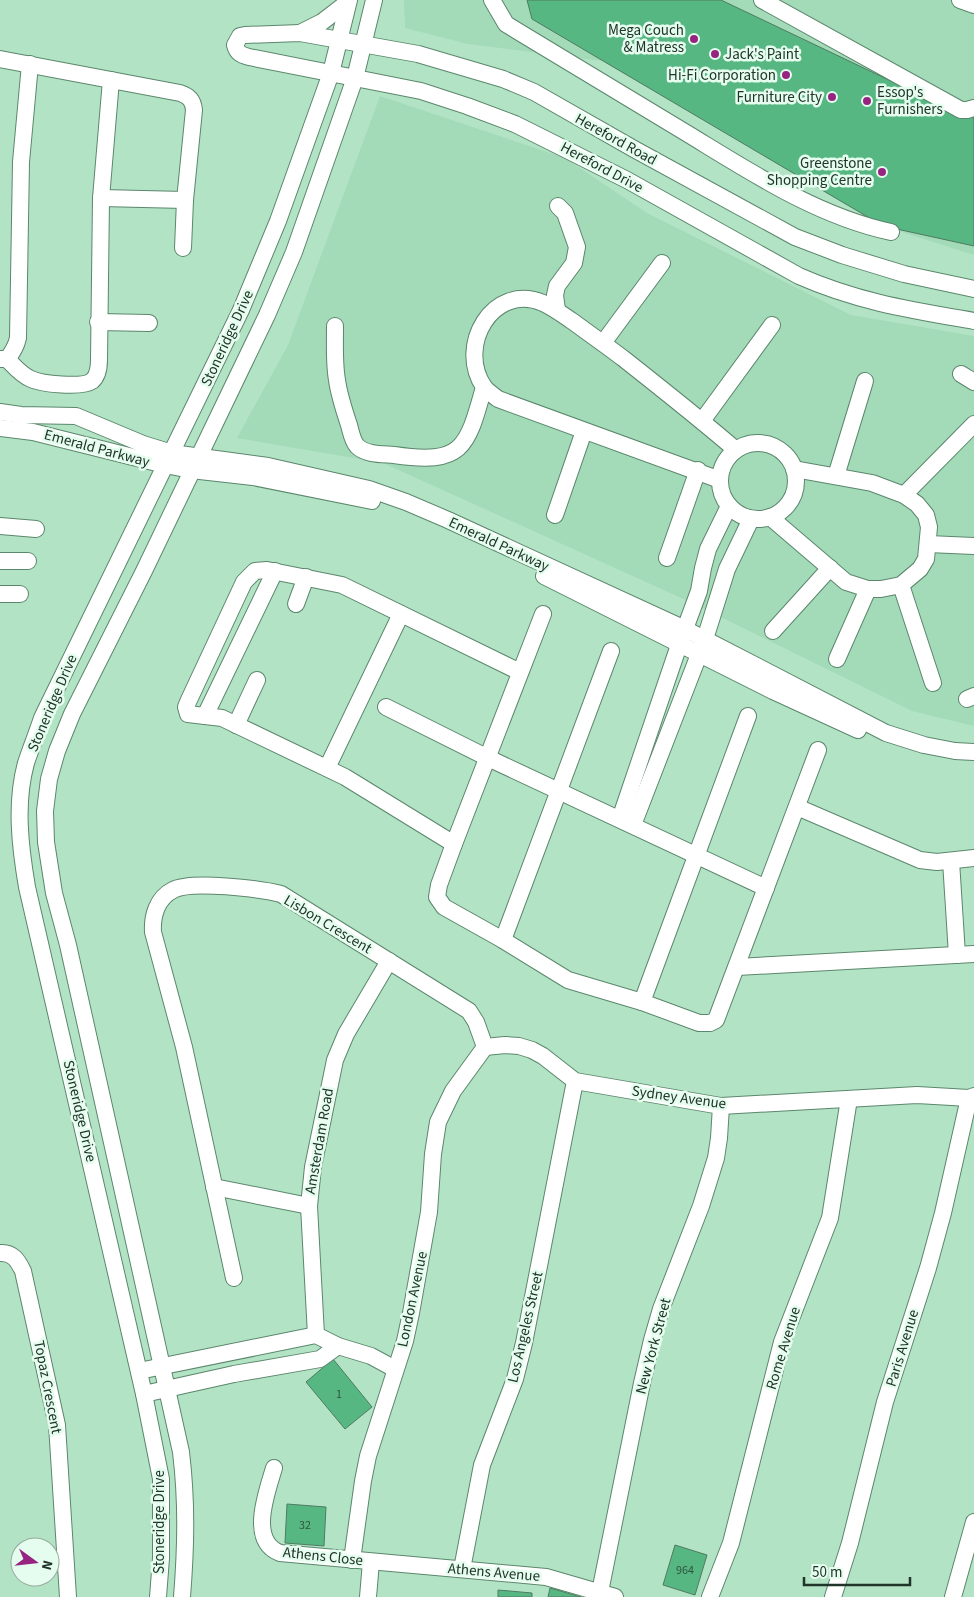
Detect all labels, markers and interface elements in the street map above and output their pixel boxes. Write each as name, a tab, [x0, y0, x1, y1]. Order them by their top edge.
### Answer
place label: Mega Couch & Matress	[608, 20, 684, 58]
marker: Mega Couch & Matress	[688, 33, 700, 45]
place label: Jack's Paint	[725, 44, 799, 65]
marker: Jack's Paint	[709, 48, 721, 60]
place label: Hi-Fi Corporation	[668, 65, 776, 86]
marker: Hi-Fi Corporation	[780, 69, 792, 81]
place label: Essop's Furnishers	[877, 82, 943, 120]
place label: Furniture City	[737, 87, 822, 108]
marker: Furniture City	[826, 91, 838, 103]
marker: Essop's Furnishers	[861, 95, 873, 107]
street label: Hereford Road	[571, 108, 660, 171]
street label: Hereford Drive	[557, 137, 647, 198]
place label: Greenstone Shopping Centre	[767, 153, 872, 191]
marker: Greenstone Shopping Centre	[876, 166, 888, 178]
street label: Stoneridge Drive	[196, 287, 259, 390]
street label: Emerald Parkway	[42, 424, 152, 473]
street label: Emerald Parkway	[445, 512, 552, 577]
street label: Stoneridge Drive	[23, 651, 82, 755]
street label: Lisbon Crescent	[280, 890, 376, 959]
street label: Stoneridge Drive	[58, 1058, 101, 1164]
street label: Sydney Avenue	[630, 1080, 728, 1115]
street label: Amsterdam Road	[300, 1086, 339, 1196]
street label: London Avenue	[392, 1249, 433, 1349]
street label: Los Angeles Street	[502, 1269, 549, 1385]
street label: New York Street	[631, 1296, 676, 1397]
street label: Rome Avenue	[761, 1304, 806, 1392]
street label: Paris Avenue	[881, 1307, 924, 1389]
street label: Topaz Crescent	[28, 1339, 67, 1436]
house number: 1	[336, 1386, 342, 1403]
street label: Stoneridge Drive	[149, 1470, 170, 1574]
house number: 32	[299, 1517, 311, 1534]
north arrow	[10, 1537, 60, 1587]
street label: Athens Close	[282, 1542, 364, 1571]
scale bar	[804, 1554, 910, 1586]
text: N	[36, 1558, 57, 1572]
street label: Athens Avenue	[447, 1558, 541, 1587]
house number: 964	[676, 1562, 694, 1579]
text: 50 m	[812, 1562, 842, 1583]

